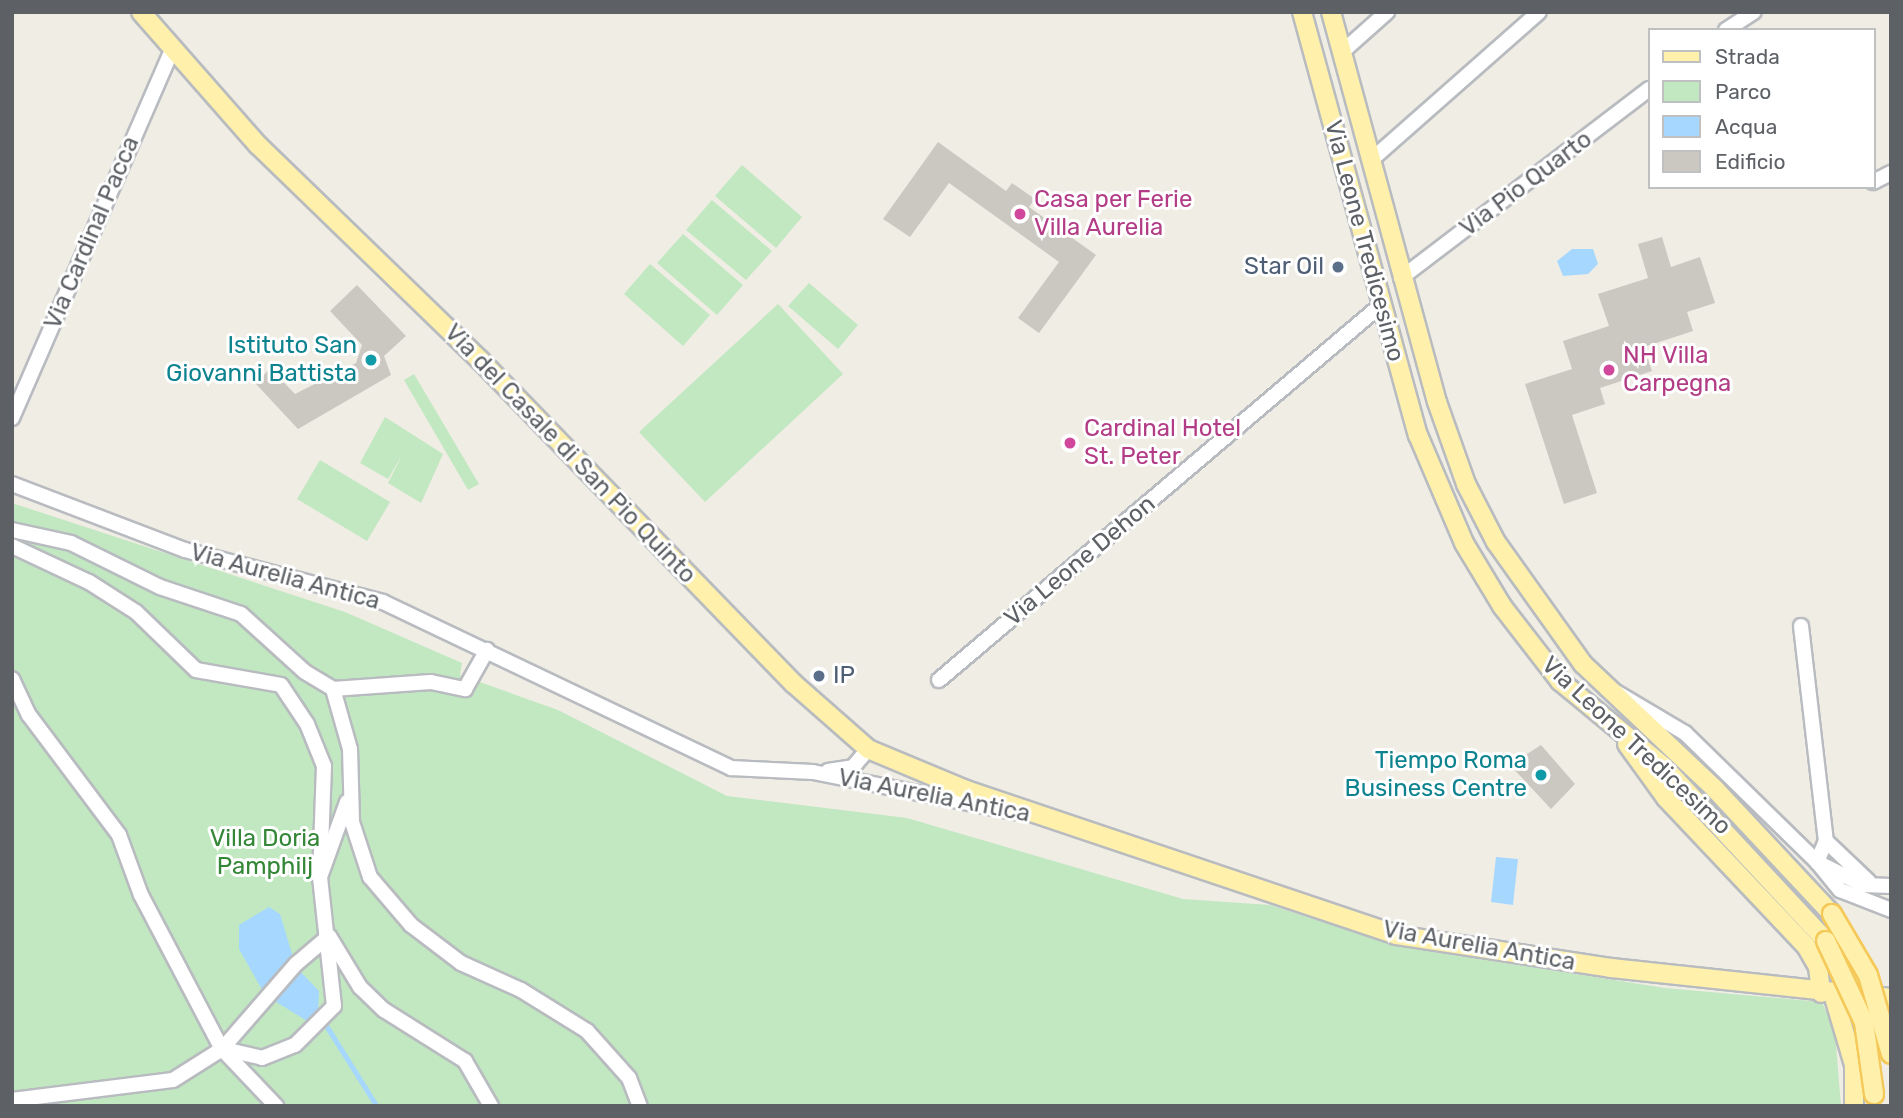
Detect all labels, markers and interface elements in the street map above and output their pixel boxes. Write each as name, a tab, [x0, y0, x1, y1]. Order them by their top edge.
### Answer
legend	[1647, 28, 1875, 189]
text: Strada	[1715, 44, 1780, 69]
text: Parco	[1715, 79, 1771, 104]
text: Acqua	[1715, 114, 1777, 139]
street label: Via Leone Tredicesimo	[1318, 117, 1410, 365]
street label: Via Pio Quarto	[1454, 125, 1598, 243]
street label: Via Cardinal Pacca	[38, 132, 146, 334]
text: Edificio	[1715, 149, 1785, 174]
place label: Casa per Ferie Villa Aurelia	[1034, 186, 1193, 242]
marker: Casa per Ferie Villa Aurelia	[1012, 206, 1028, 222]
place label: Star Oil	[1244, 253, 1324, 281]
marker: Star Oil	[1330, 259, 1346, 275]
street label: Via del Casale di San Pio Quinto	[438, 318, 702, 590]
place label: Istituto San Giovanni Battista	[166, 332, 357, 388]
place label: NH Villa Carpegna	[1623, 342, 1731, 398]
marker: Istituto San Giovanni Battista	[363, 352, 379, 368]
marker: NH Villa Carpegna	[1601, 362, 1617, 378]
place label: Cardinal Hotel St. Peter	[1084, 415, 1241, 471]
marker: Cardinal Hotel St. Peter	[1062, 435, 1078, 451]
street label: Via Leone Dehon	[999, 490, 1161, 632]
street label: Via Aurelia Antica	[187, 538, 383, 616]
street label: Via Leone Tredicesimo	[1535, 651, 1737, 841]
place label: IP	[833, 662, 855, 690]
marker: IP	[811, 668, 827, 684]
place label: Tiempo Roma Business Centre	[1345, 747, 1527, 803]
street label: Via Aurelia Antica	[835, 763, 1033, 829]
marker: Tiempo Roma Business Centre	[1533, 767, 1549, 783]
park label: Villa Doria Pamphilj	[210, 825, 320, 881]
street label: Via Aurelia Antica	[1380, 915, 1578, 977]

